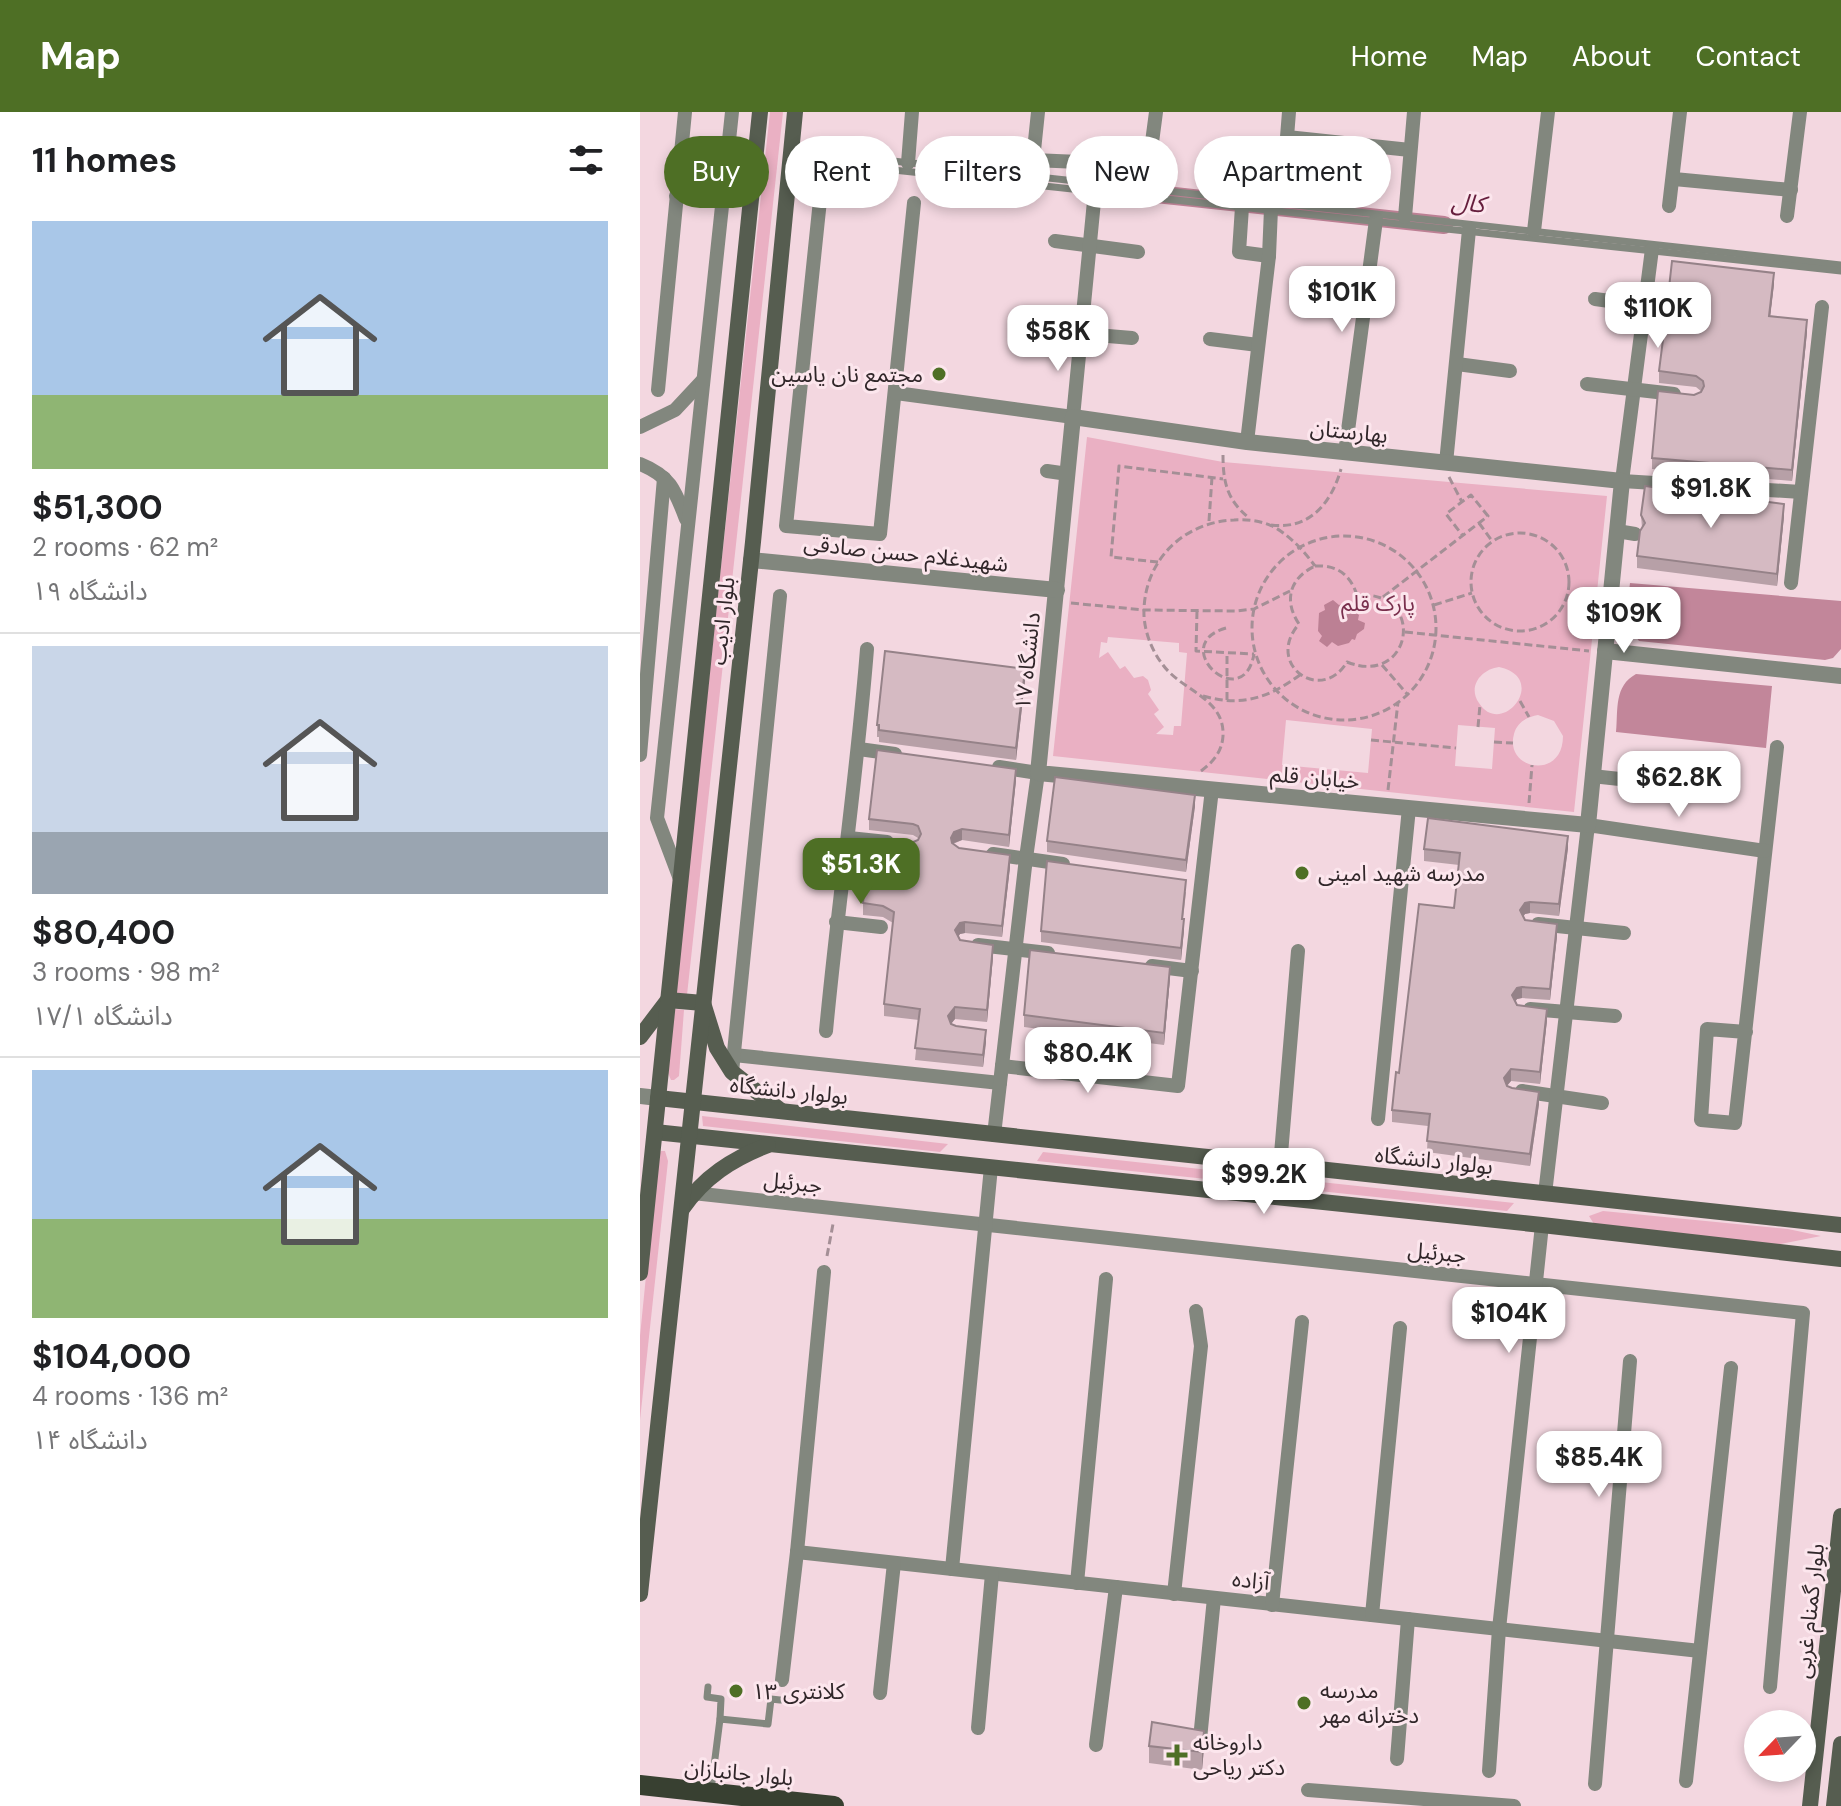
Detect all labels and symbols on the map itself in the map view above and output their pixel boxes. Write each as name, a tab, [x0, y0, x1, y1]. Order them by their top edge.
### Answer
water label: کال	[1450, 185, 1490, 220]
pin: $101K	[1286, 266, 1398, 334]
pin: $110K	[1602, 282, 1714, 350]
pin: $58K	[1011, 305, 1105, 373]
place label: مجتمع نان یاسین	[771, 360, 923, 391]
marker: مجتمع نان یاسین	[930, 365, 948, 383]
street label: بهارستان	[1309, 413, 1389, 450]
pin: $91.8K	[1646, 462, 1776, 530]
street label: شهیدغلام حسن صادقی	[802, 528, 1010, 581]
street label: بلوار ادیب	[703, 576, 742, 667]
pin: $109K	[1568, 587, 1680, 655]
park label: پارک قلم	[1341, 589, 1415, 620]
street label: دانشگاه ۱۷	[1008, 611, 1047, 711]
pin: $62.8K	[1614, 751, 1744, 819]
street label: خیابان قلم	[1269, 759, 1361, 798]
pin: $51.3K	[796, 838, 926, 906]
place label: مدرسه شهید امینی	[1318, 859, 1485, 888]
marker: مدرسه شهید امینی	[1293, 864, 1311, 882]
pin: $80.4K	[1023, 1027, 1153, 1095]
street label: بولوار دانشگاه	[729, 1070, 849, 1111]
street label: بولوار دانشگاه	[1374, 1140, 1494, 1181]
pin: $99.2K	[1199, 1148, 1329, 1216]
street label: جبرئیل	[762, 1165, 824, 1200]
street label: جبرئیل	[1406, 1235, 1468, 1270]
pin: $104K	[1453, 1287, 1565, 1355]
pin: $85.4K	[1534, 1431, 1664, 1499]
street label: بلوار گمنام غربی	[1788, 1542, 1833, 1680]
street label: آزاده	[1231, 1564, 1273, 1597]
place label: مدرسه دخترانه مهر	[1319, 1676, 1419, 1730]
place label: کلانتری ۱۳	[752, 1677, 846, 1706]
marker: کلانتری ۱۳	[727, 1682, 745, 1700]
marker: مدرسه دخترانه مهر	[1295, 1694, 1313, 1712]
north arrow	[1744, 1710, 1816, 1782]
place label: داروخانه دکتر ریاحی	[1193, 1728, 1285, 1782]
marker: داروخانه دکتر ریاحی	[1168, 1746, 1186, 1764]
street label: بلوار جانبازان	[683, 1752, 795, 1793]

